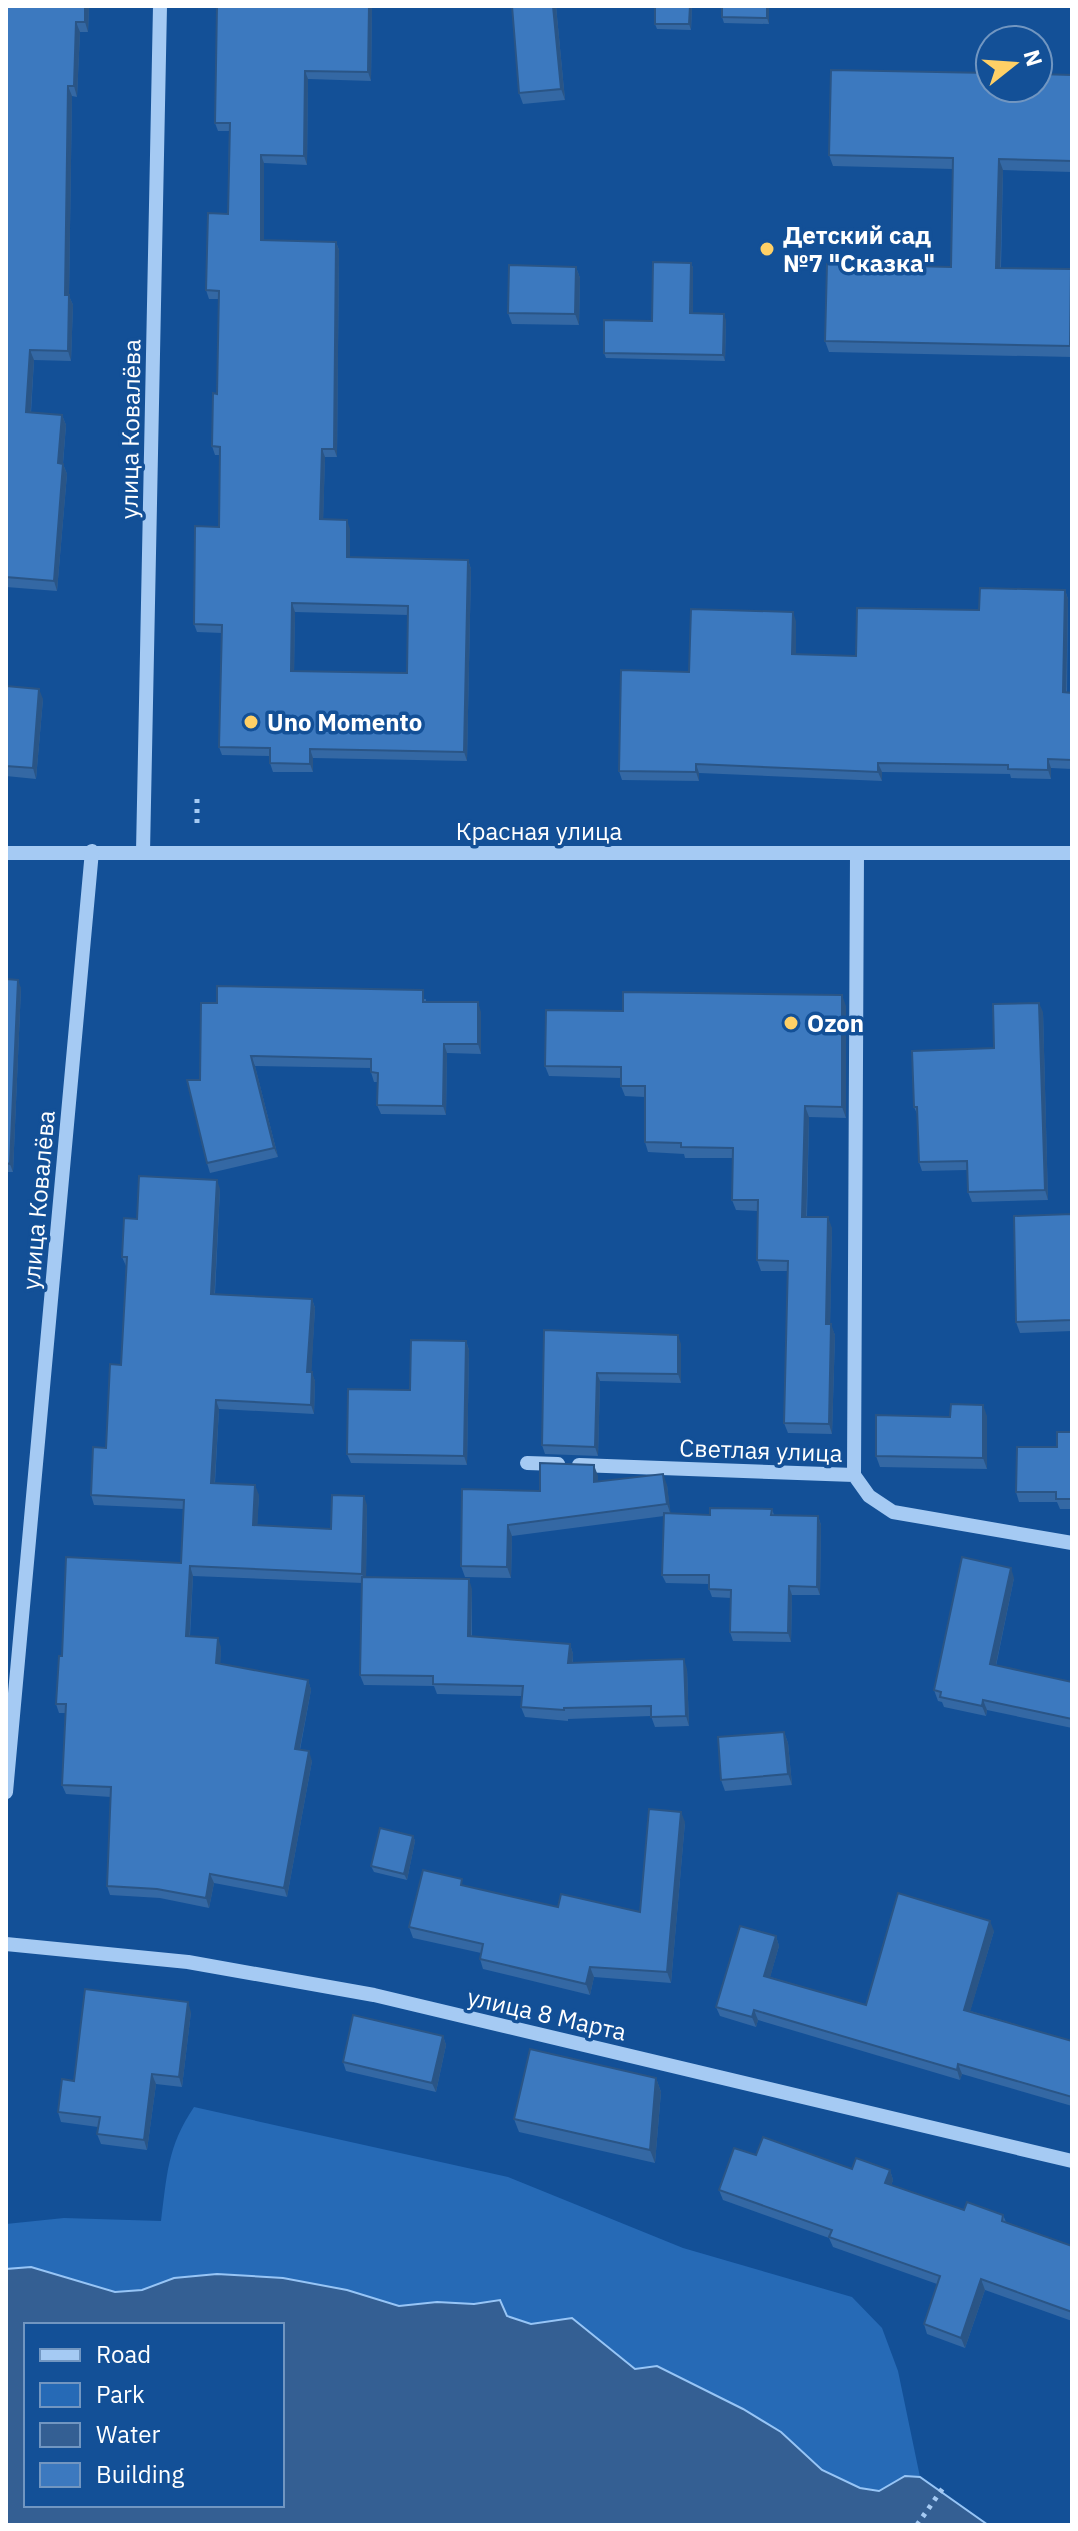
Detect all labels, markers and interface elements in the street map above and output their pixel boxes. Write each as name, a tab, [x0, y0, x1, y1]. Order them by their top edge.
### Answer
north arrow	[974, 24, 1054, 104]
text: N	[1017, 46, 1050, 70]
place label: Детский сад №7 "Сказка"	[783, 219, 935, 279]
marker: Детский сад №7 "Сказка"	[758, 240, 776, 258]
street label: улица Ковалёва	[112, 339, 148, 519]
place label: Uno Momento	[267, 706, 422, 738]
marker: Uno Momento	[242, 713, 260, 731]
street label: Красная улица	[456, 815, 622, 847]
place label: Ozon	[807, 1007, 864, 1039]
marker: Ozon	[782, 1014, 800, 1032]
street label: улица Ковалёва	[14, 1109, 62, 1291]
street label: Светлая улица	[679, 1431, 843, 1469]
street label: улица 8 Марта	[464, 1980, 630, 2048]
legend	[24, 2323, 284, 2507]
text: Road	[96, 2338, 151, 2370]
text: Park	[96, 2378, 145, 2410]
text: Water	[96, 2418, 160, 2450]
text: Building	[96, 2458, 184, 2490]

